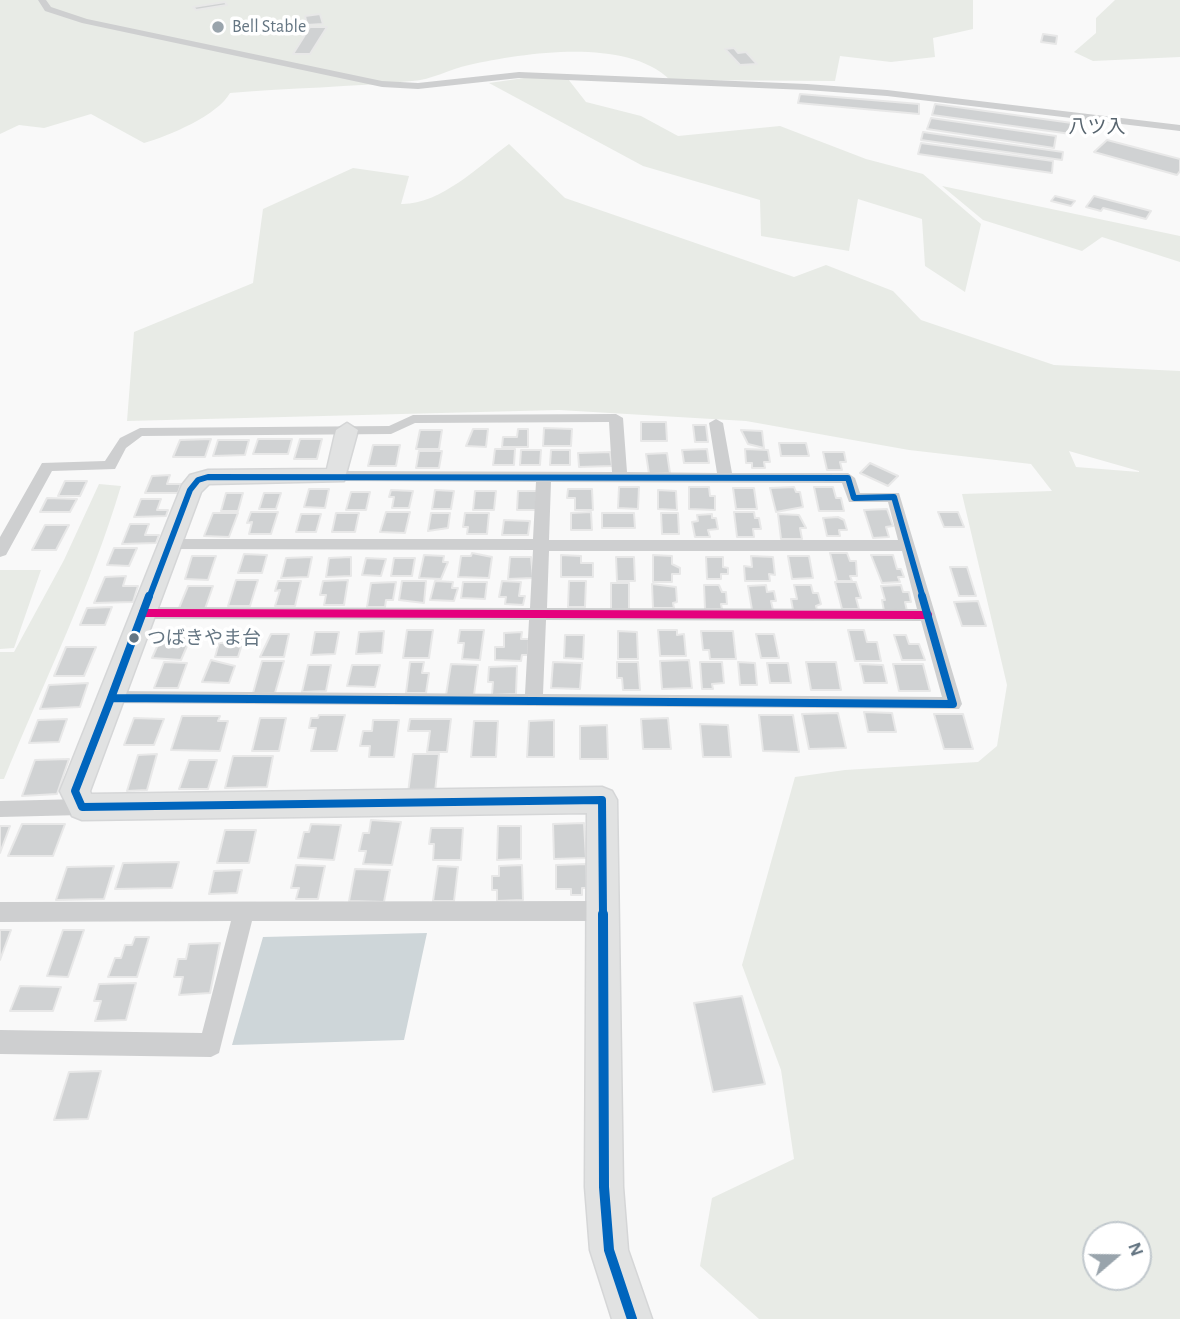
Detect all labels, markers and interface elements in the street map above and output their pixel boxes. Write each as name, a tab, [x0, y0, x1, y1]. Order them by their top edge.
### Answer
place label: Bell Stable	[232, 16, 306, 38]
marker: Bell Stable	[210, 19, 226, 35]
district label: 八ツ入	[1069, 116, 1125, 138]
place label: つばきやま台	[147, 627, 261, 649]
marker: つばきやま台	[127, 631, 141, 645]
north arrow	[1082, 1221, 1152, 1291]
text: N	[1124, 1240, 1147, 1259]

